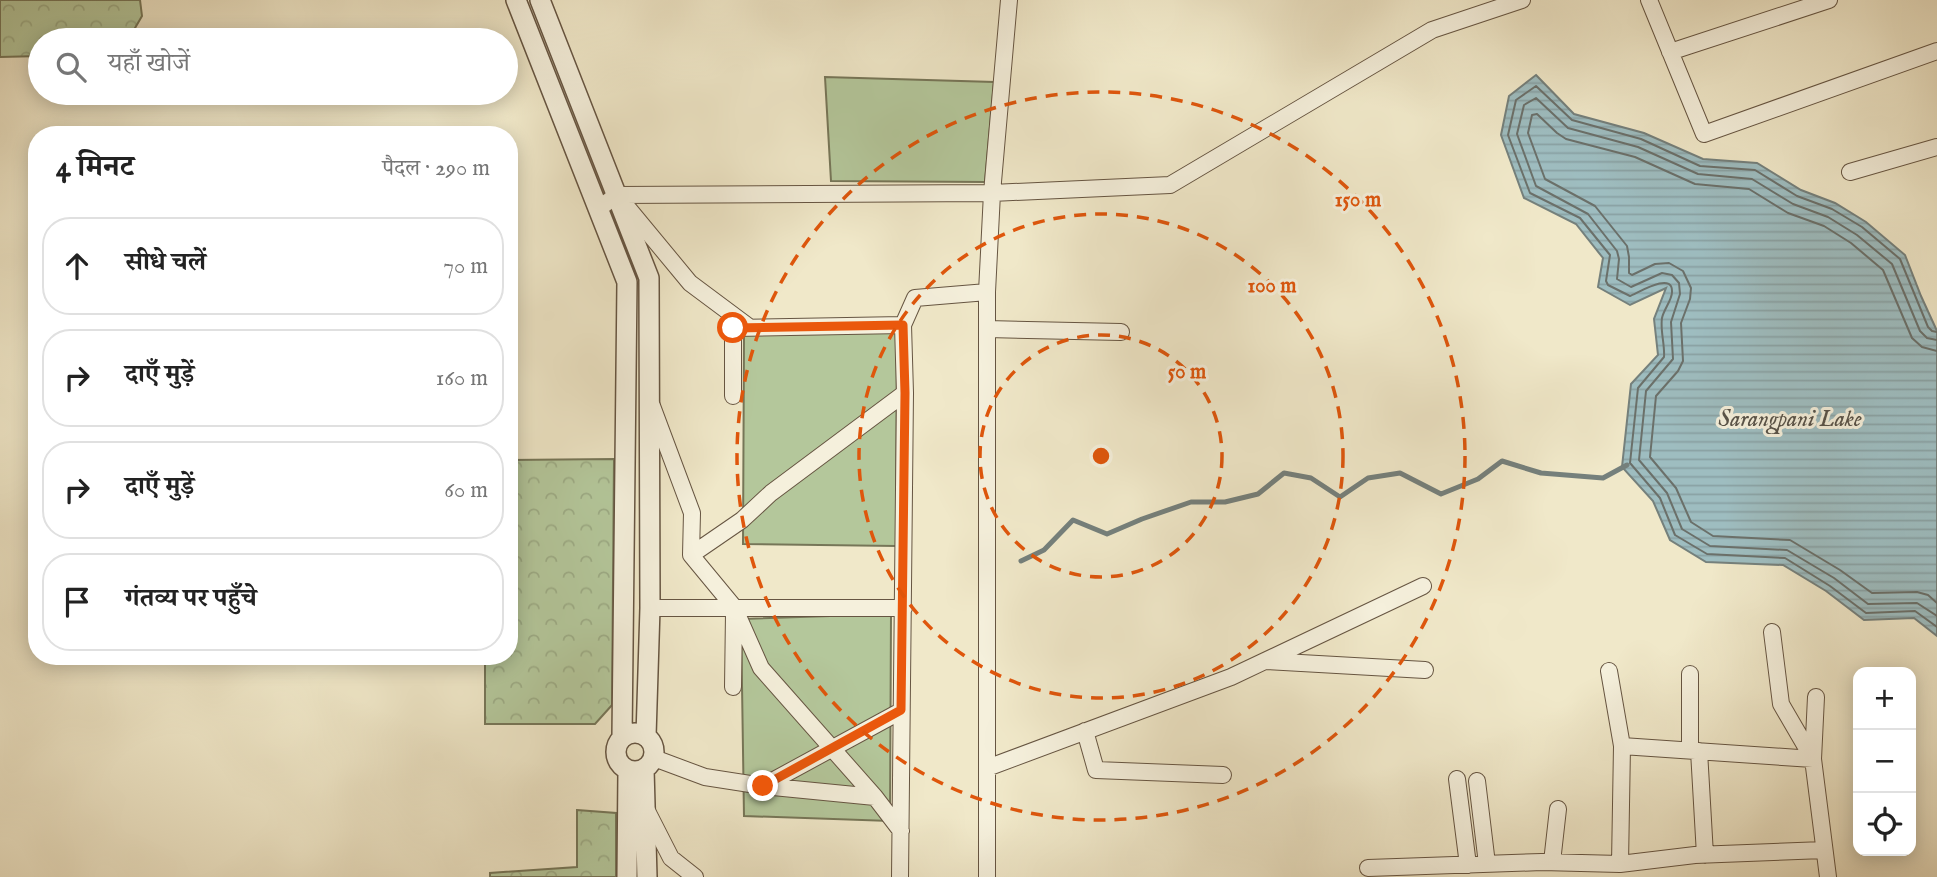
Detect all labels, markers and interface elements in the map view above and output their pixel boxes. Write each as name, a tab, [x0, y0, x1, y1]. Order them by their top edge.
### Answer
search box	[28, 28, 518, 105]
text: यहाँ खोजें	[108, 47, 190, 80]
icon: search	[52, 48, 90, 86]
text: 4 मिनट	[56, 149, 134, 187]
text: पैदल · 290 m	[382, 154, 490, 183]
text: 150 m	[1335, 187, 1382, 214]
text: सीधे चलें	[125, 246, 206, 279]
icon: ahead	[58, 247, 96, 285]
text: 70 m	[443, 252, 488, 281]
text: 100 m	[1247, 273, 1297, 300]
route start	[717, 312, 748, 343]
text: दाएँ मुड़ें	[125, 358, 194, 391]
icon: right	[58, 359, 96, 397]
text: 50 m	[1168, 359, 1207, 386]
text: 160 m	[436, 364, 488, 393]
water label: Sarangpani Lake	[1718, 405, 1862, 435]
centre of rings	[1089, 444, 1113, 468]
text: दाएँ मुड़ें	[125, 470, 194, 503]
icon: right	[58, 471, 96, 509]
text: 60 m	[444, 476, 488, 505]
text: गंतव्य पर पहुँचे	[125, 582, 257, 615]
icon: arrive	[58, 583, 96, 621]
map controls	[1853, 667, 1916, 856]
button: +	[1853, 667, 1916, 730]
button: −	[1853, 730, 1916, 793]
route end	[747, 770, 778, 801]
button: locate	[1853, 793, 1916, 856]

